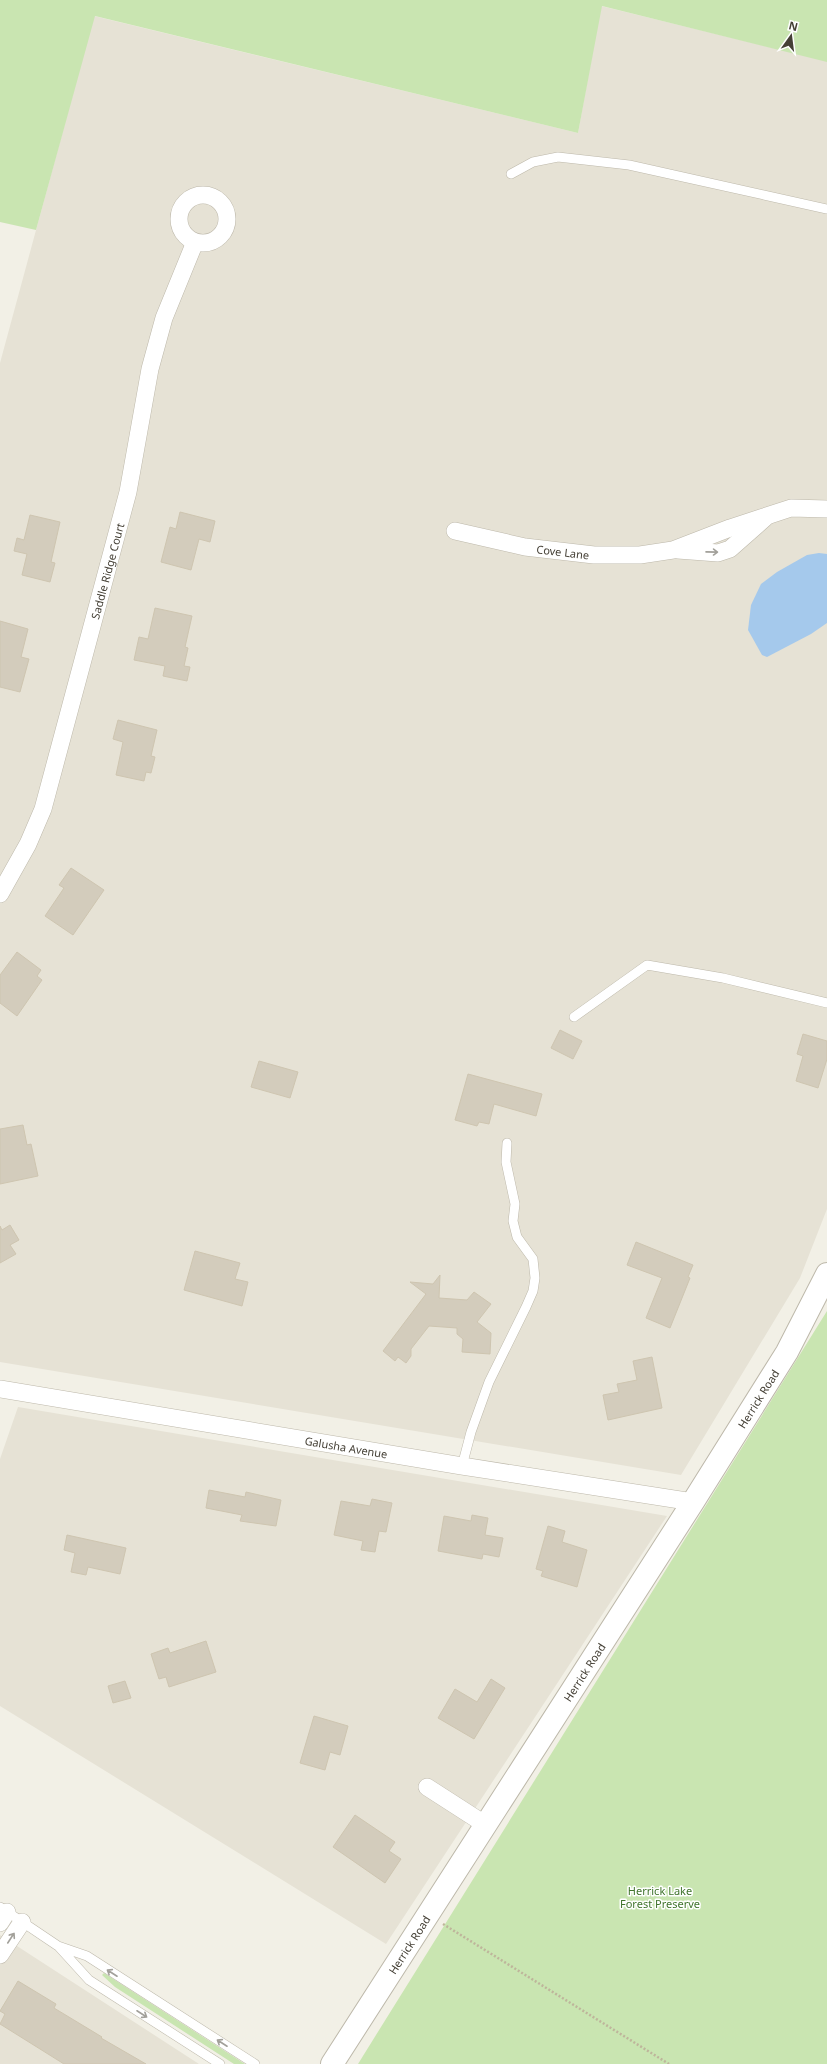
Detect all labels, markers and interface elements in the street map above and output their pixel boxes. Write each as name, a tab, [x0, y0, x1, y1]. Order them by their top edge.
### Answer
north arrow	[771, 16, 811, 56]
text: N	[787, 17, 800, 34]
street label: Saddle Ridge Court	[87, 521, 127, 621]
street label: Cove Lane	[536, 541, 590, 562]
one-way arrow	[705, 548, 718, 556]
street label: Herrick Road	[734, 1366, 782, 1431]
street label: Galusha Avenue	[304, 1432, 389, 1461]
street label: Herrick Road	[559, 1640, 608, 1704]
park label: Herrick Lake Forest Preserve	[620, 1883, 700, 1911]
street label: Herrick Road	[384, 1912, 433, 1977]
one-way arrow	[7, 1933, 15, 1944]
one-way arrow	[107, 1969, 118, 1977]
one-way arrow	[136, 2010, 147, 2018]
one-way arrow	[217, 2039, 228, 2047]

